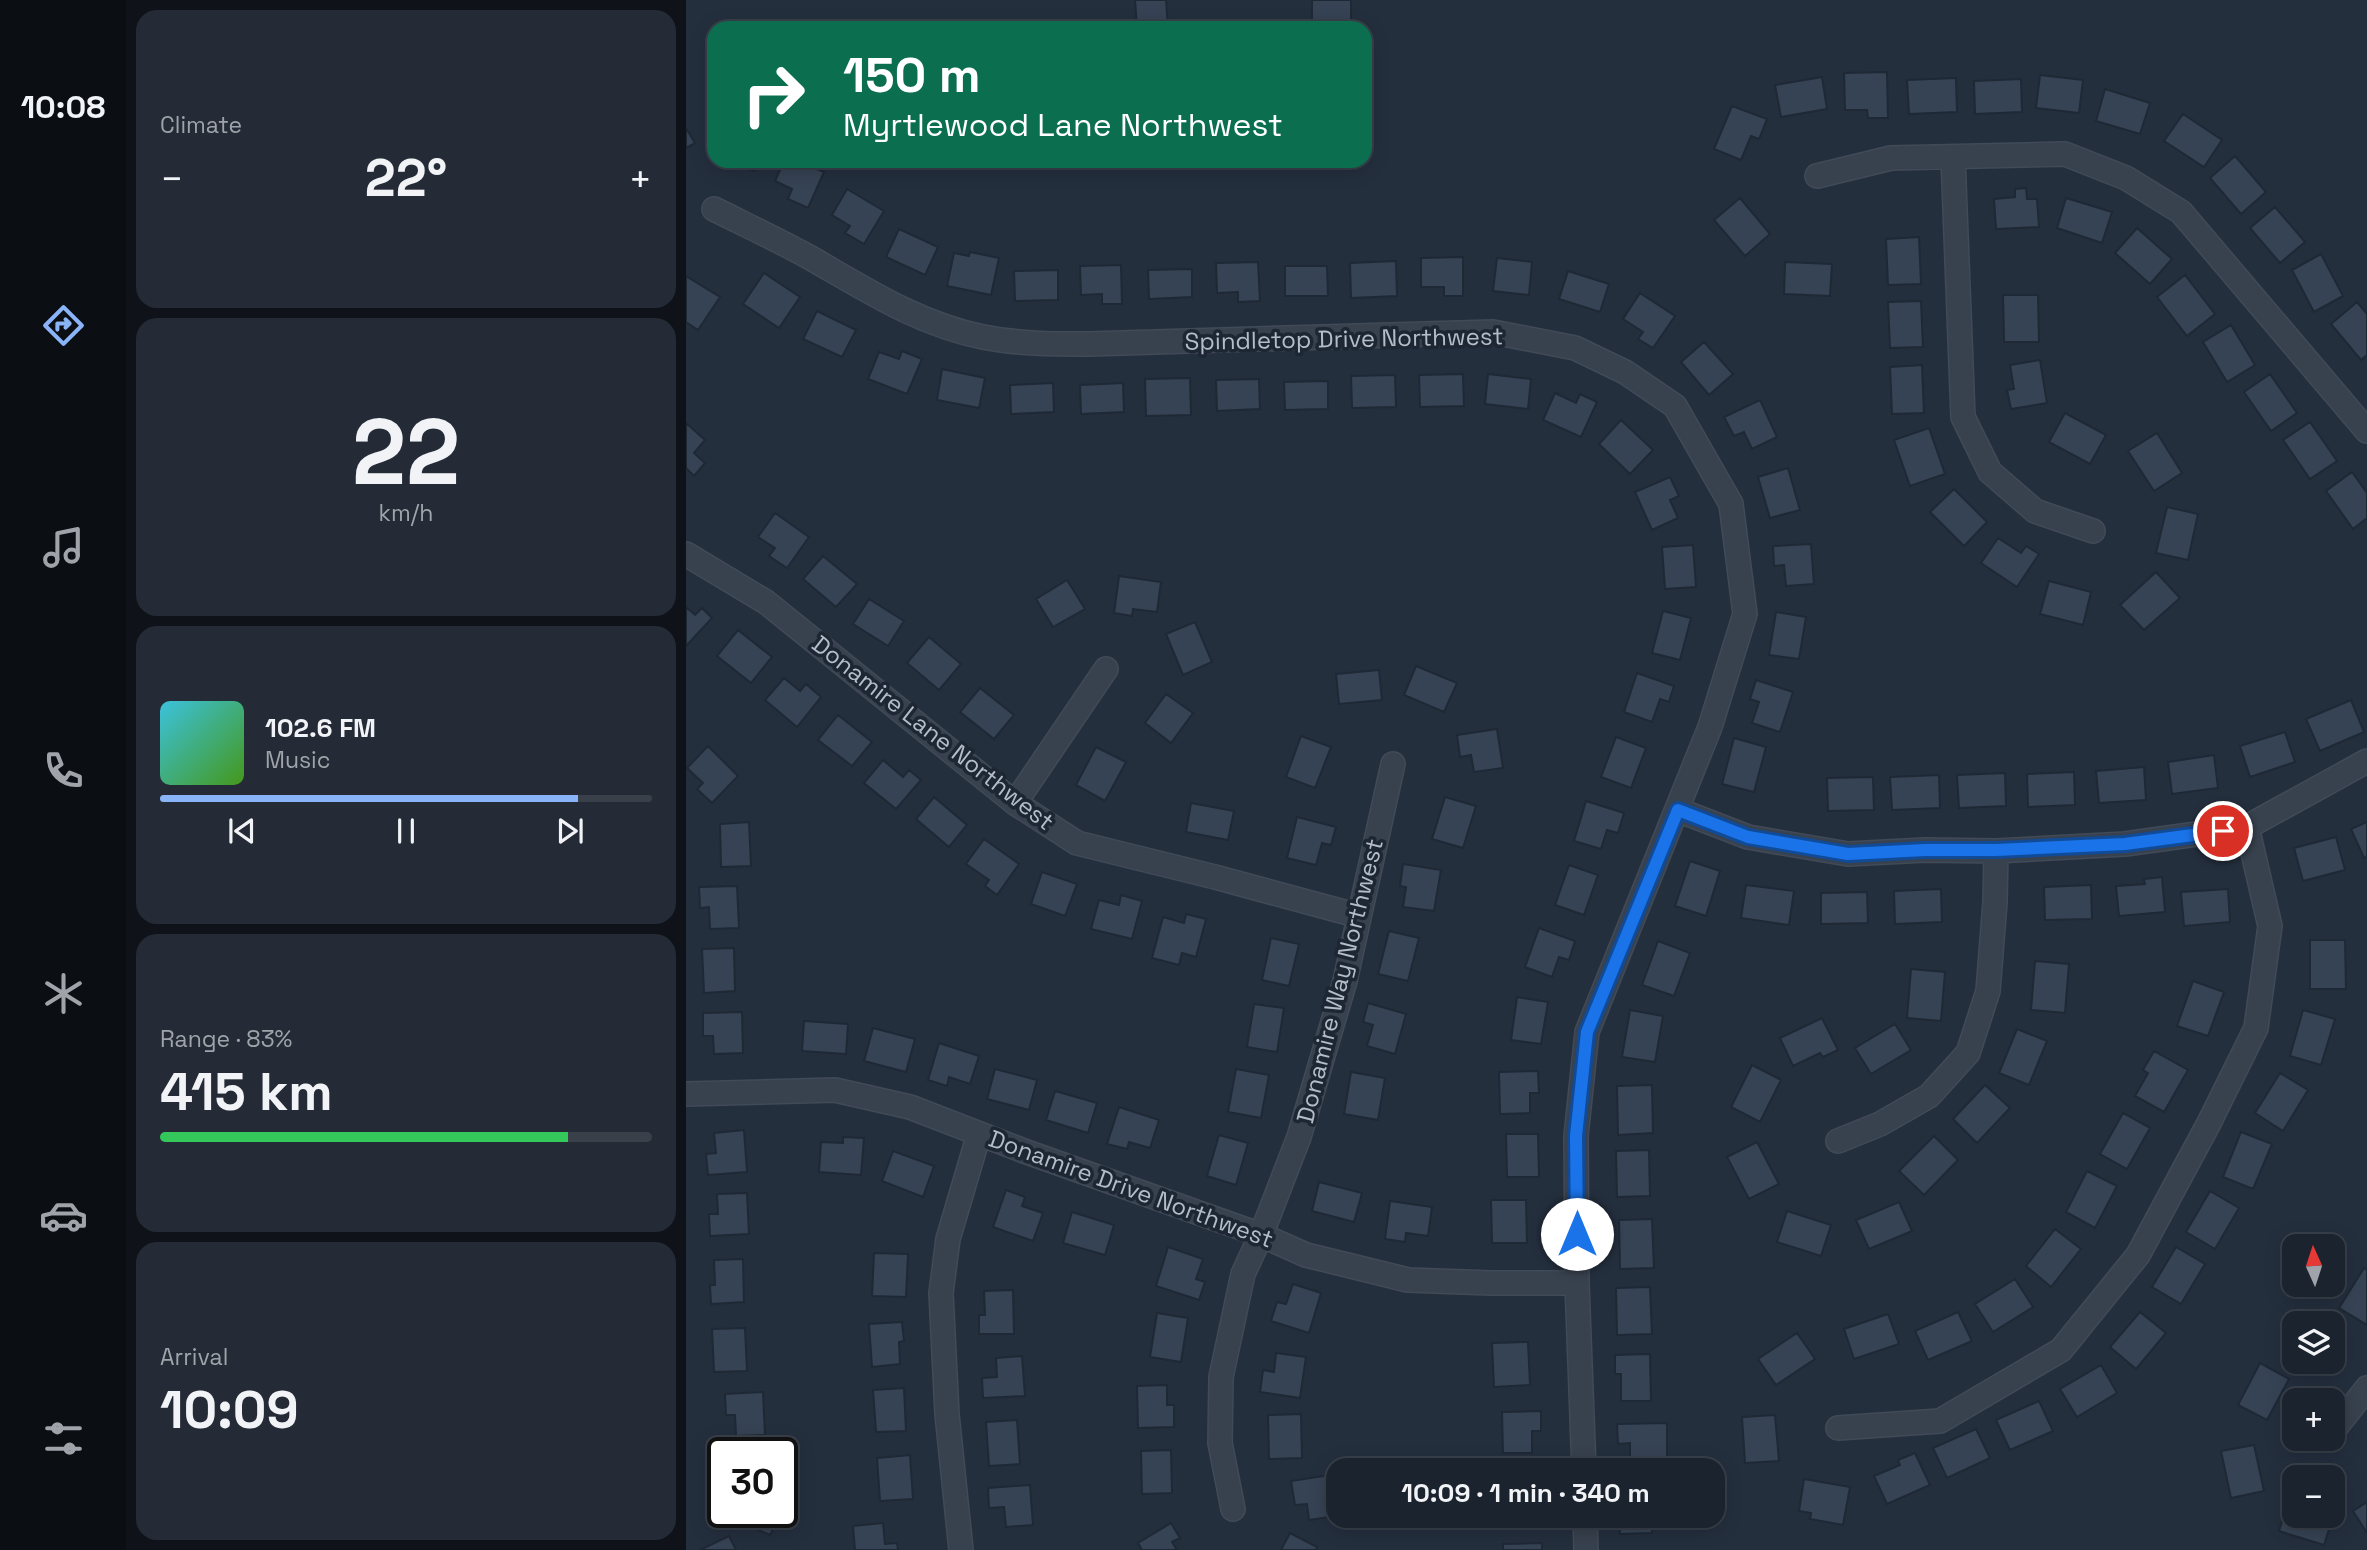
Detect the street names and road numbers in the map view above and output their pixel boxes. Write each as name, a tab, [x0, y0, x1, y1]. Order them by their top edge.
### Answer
street label: Spindletop Drive Northwest	[1184, 320, 1504, 357]
street label: Donamire Lane Northwest	[806, 628, 1061, 837]
street label: Donamire Way Northwest	[1289, 836, 1390, 1126]
street label: Donamire Drive Northwest	[985, 1123, 1278, 1254]

